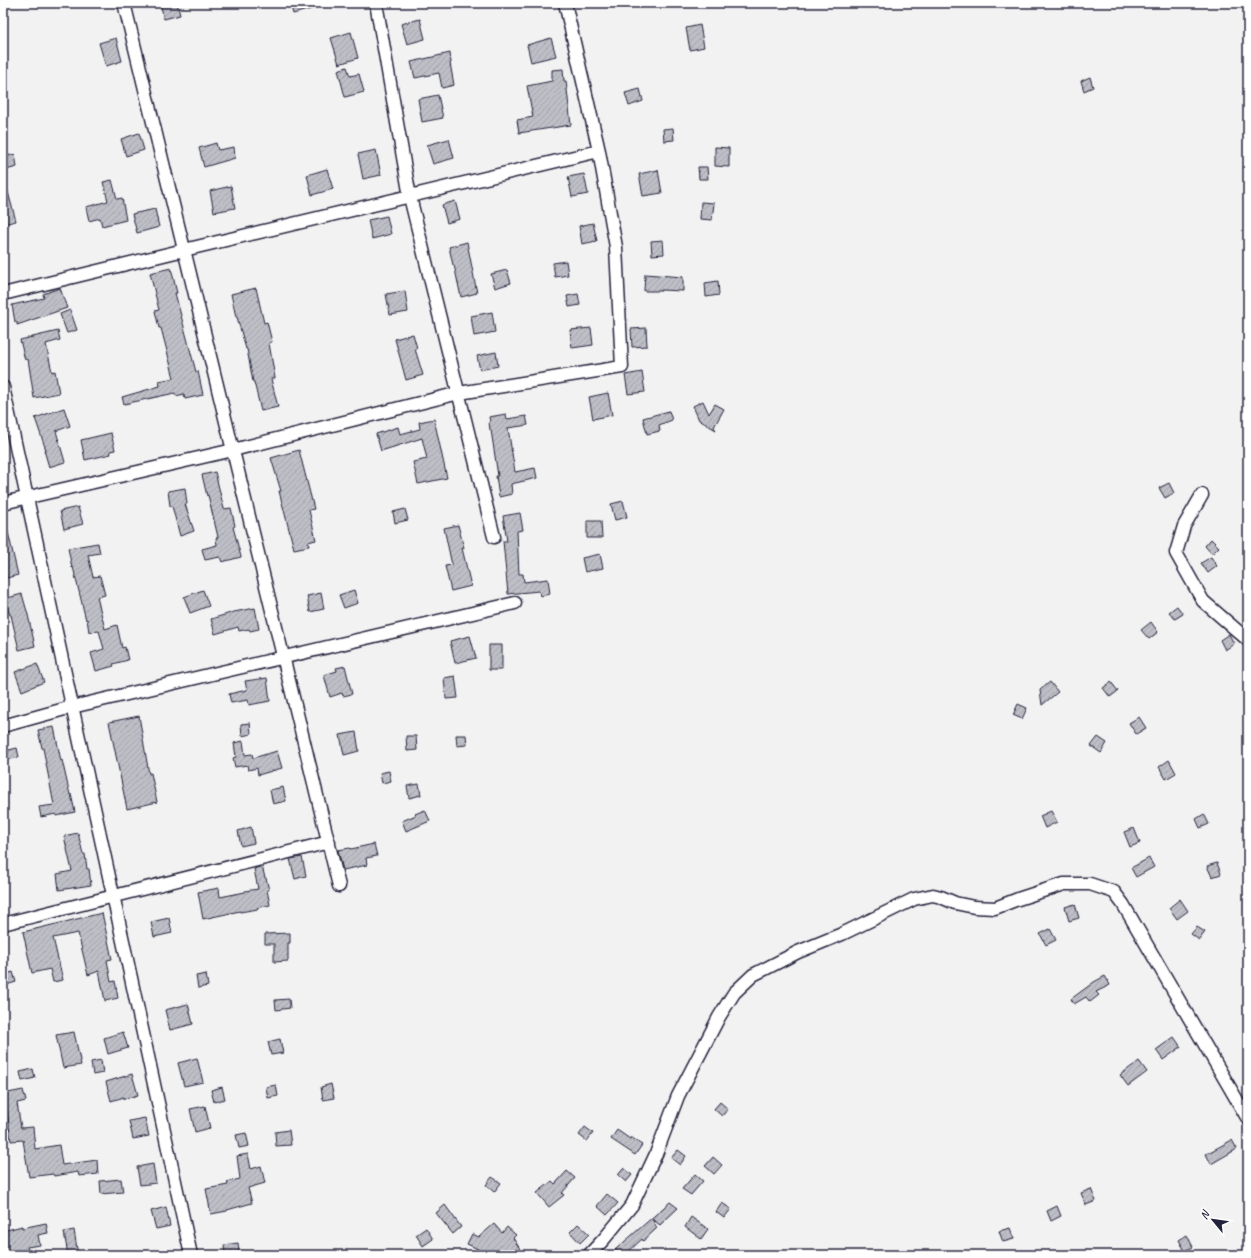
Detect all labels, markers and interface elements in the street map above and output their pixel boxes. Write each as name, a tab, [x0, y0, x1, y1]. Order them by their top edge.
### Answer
north arrow	[1193, 1200, 1233, 1240]
text: N	[1196, 1207, 1213, 1222]

